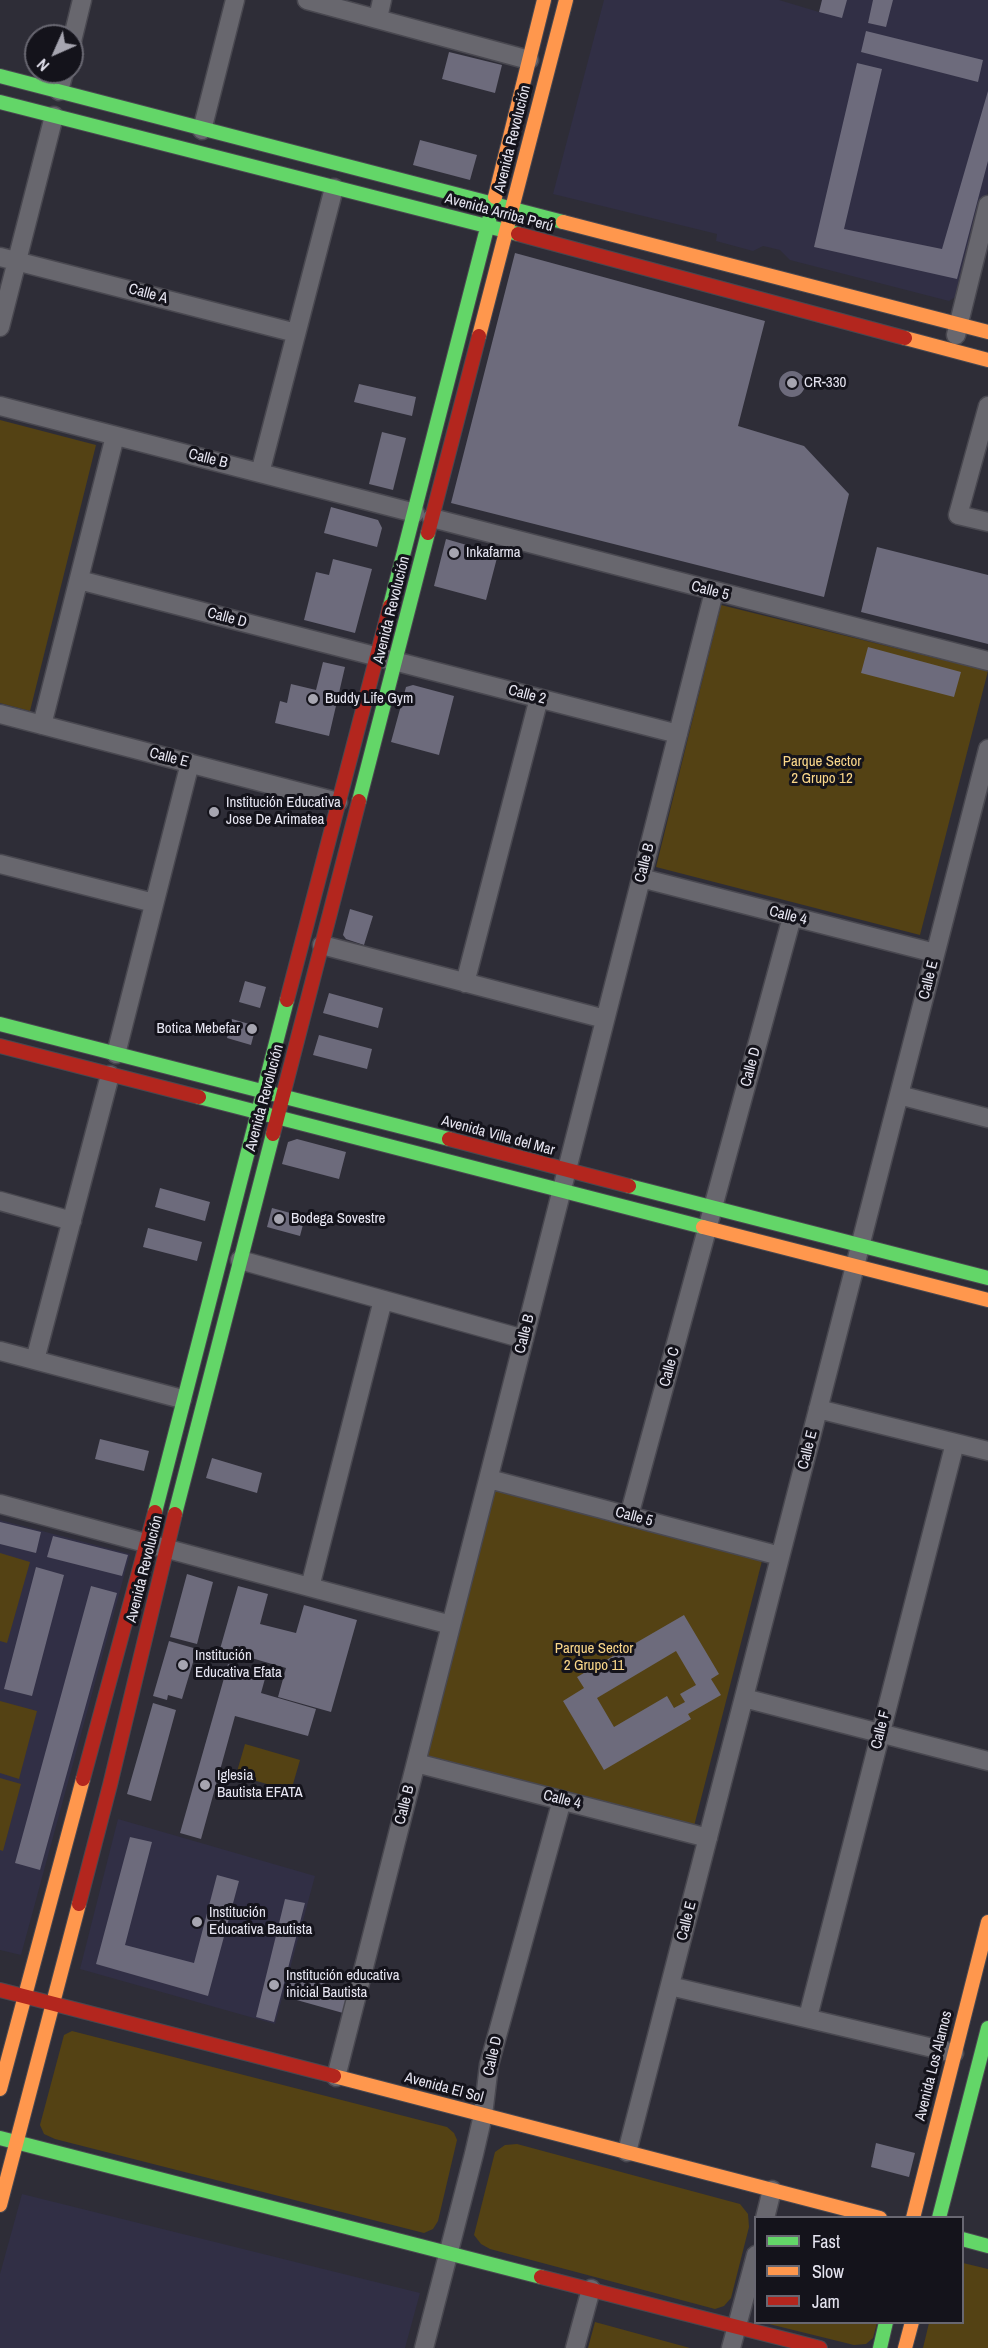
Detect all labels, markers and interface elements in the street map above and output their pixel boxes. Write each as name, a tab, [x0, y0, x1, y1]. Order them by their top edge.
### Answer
north arrow	[24, 24, 84, 84]
text: N	[32, 54, 54, 76]
street label: Avenida Revolución	[491, 84, 535, 194]
street label: Avenida Arriba Perú	[443, 190, 555, 236]
street label: Calle A	[127, 280, 169, 308]
place label: CR-330	[804, 374, 846, 392]
marker: CR-330	[785, 376, 799, 390]
street label: Calle B	[187, 445, 229, 473]
place label: Inkafarma	[466, 544, 521, 562]
marker: Inkafarma	[447, 546, 461, 560]
street label: Avenida Revolución	[370, 555, 414, 665]
street label: Calle 5	[689, 578, 731, 604]
street label: Calle D	[205, 604, 249, 632]
street label: Calle 2	[506, 681, 548, 709]
place label: Buddy Life Gym	[325, 690, 413, 708]
marker: Buddy Life Gym	[306, 692, 320, 706]
street label: Calle E	[148, 744, 190, 772]
park label: Parque Sector 2 Grupo 12	[783, 753, 861, 788]
place label: Institución Educativa Jose De Arimatea	[226, 794, 341, 829]
marker: Institución Educativa Jose De Arimatea	[207, 805, 221, 819]
street label: Calle B	[631, 842, 659, 884]
street label: Calle 4	[767, 903, 809, 929]
street label: Calle E	[915, 959, 943, 1001]
place label: Botica Mebefar	[157, 1020, 240, 1038]
marker: Botica Mebefar	[245, 1022, 259, 1036]
street label: Avenida Revolución	[242, 1043, 288, 1153]
street label: Calle D	[737, 1045, 765, 1089]
street label: Avenida Villa del Mar	[439, 1112, 557, 1160]
place label: Bodega Sovestre	[291, 1210, 385, 1228]
marker: Bodega Sovestre	[272, 1212, 286, 1226]
street label: Calle B	[511, 1313, 539, 1355]
street label: Calle C	[656, 1345, 684, 1389]
street label: Calle E	[794, 1429, 822, 1471]
street label: Calle 5	[613, 1503, 655, 1531]
street label: Avenida Revolución	[123, 1514, 167, 1624]
park label: Parque Sector 2 Grupo 11	[555, 1640, 633, 1675]
place label: Institución Educativa Efata	[195, 1647, 282, 1682]
marker: Institución Educativa Efata	[176, 1658, 190, 1672]
street label: Calle F	[868, 1709, 894, 1751]
place label: Iglesia Bautista EFATA	[217, 1767, 303, 1802]
marker: Iglesia Bautista EFATA	[198, 1778, 212, 1792]
street label: Calle B	[391, 1784, 419, 1826]
street label: Calle 4	[541, 1787, 583, 1813]
street label: Calle E	[673, 1900, 701, 1942]
place label: Institución Educativa Bautista	[209, 1904, 312, 1939]
marker: Institución Educativa Bautista	[190, 1915, 204, 1929]
place label: Institución educativa inicial Bautista	[286, 1967, 400, 2002]
marker: Institución educativa inicial Bautista	[267, 1978, 281, 1992]
street label: Avenida Los Alamos	[912, 2009, 956, 2123]
street label: Calle D	[480, 2034, 506, 2078]
street label: Avenida El Sol	[403, 2069, 485, 2107]
legend	[754, 2216, 964, 2324]
text: Fast	[812, 2229, 840, 2254]
text: Slow	[812, 2259, 844, 2284]
text: Jam	[812, 2289, 840, 2314]

